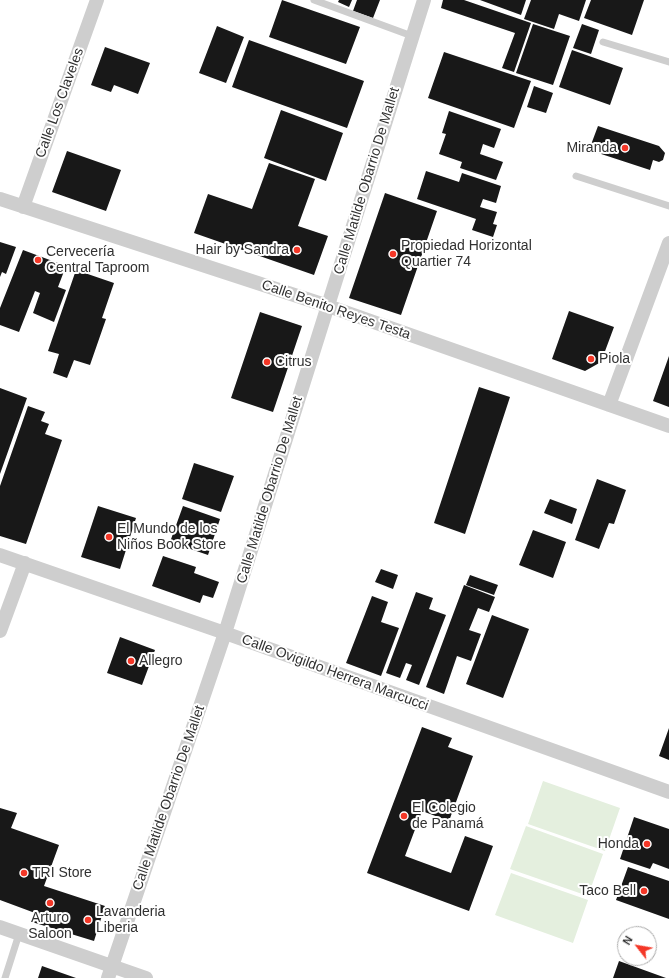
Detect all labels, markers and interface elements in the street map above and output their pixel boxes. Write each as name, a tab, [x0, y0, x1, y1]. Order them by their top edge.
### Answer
street label: Calle Los Claveles	[32, 46, 88, 160]
street label: Calle Matilde Obarrio De Mallet	[331, 86, 403, 276]
place label: Miranda	[566, 140, 617, 156]
marker: Miranda	[620, 143, 630, 153]
place label: Propiedad Horizontal Quartier 74	[401, 238, 532, 270]
place label: Hair by Sandra	[196, 242, 289, 258]
place label: Cervecería Central Taproom	[46, 244, 149, 276]
marker: Hair by Sandra	[292, 245, 302, 255]
marker: Propiedad Horizontal Quartier 74	[388, 249, 398, 259]
marker: Cervecería Central Taproom	[33, 255, 43, 265]
street label: Calle Benito Reyes Testa	[259, 277, 413, 343]
place label: Piola	[599, 351, 630, 367]
place label: Citrus	[275, 354, 312, 370]
marker: Piola	[586, 354, 596, 364]
marker: Citrus	[262, 357, 272, 367]
street label: Calle Matilde Obarrio De Mallet	[234, 395, 306, 585]
place label: El Mundo de los Niños Book Store	[117, 521, 226, 554]
marker: El Mundo de los Niños Book Store	[104, 532, 114, 542]
street label: Calle Ovigildo Herrera Marcucci	[239, 631, 431, 715]
place label: Allegro	[139, 653, 183, 669]
marker: Allegro	[126, 656, 136, 666]
street label: Calle Matilde Obarrio De Mallet	[129, 703, 209, 893]
place label: El Colegio de Panamá	[412, 800, 484, 832]
marker: El Colegio de Panamá	[399, 811, 409, 821]
place label: Honda	[598, 836, 639, 852]
marker: Honda	[642, 839, 652, 849]
place label: TRI Store	[32, 865, 92, 881]
marker: TRI Store	[19, 868, 29, 878]
place label: Taco Bell	[579, 883, 636, 899]
marker: Taco Bell	[639, 886, 649, 896]
marker: Arturo Saloon	[45, 898, 55, 908]
place label: Lavanderia Liberia	[96, 904, 165, 936]
place label: Arturo Saloon	[28, 910, 72, 942]
marker: Lavanderia Liberia	[83, 915, 93, 925]
north arrow	[617, 926, 657, 966]
text: N	[620, 934, 635, 947]

